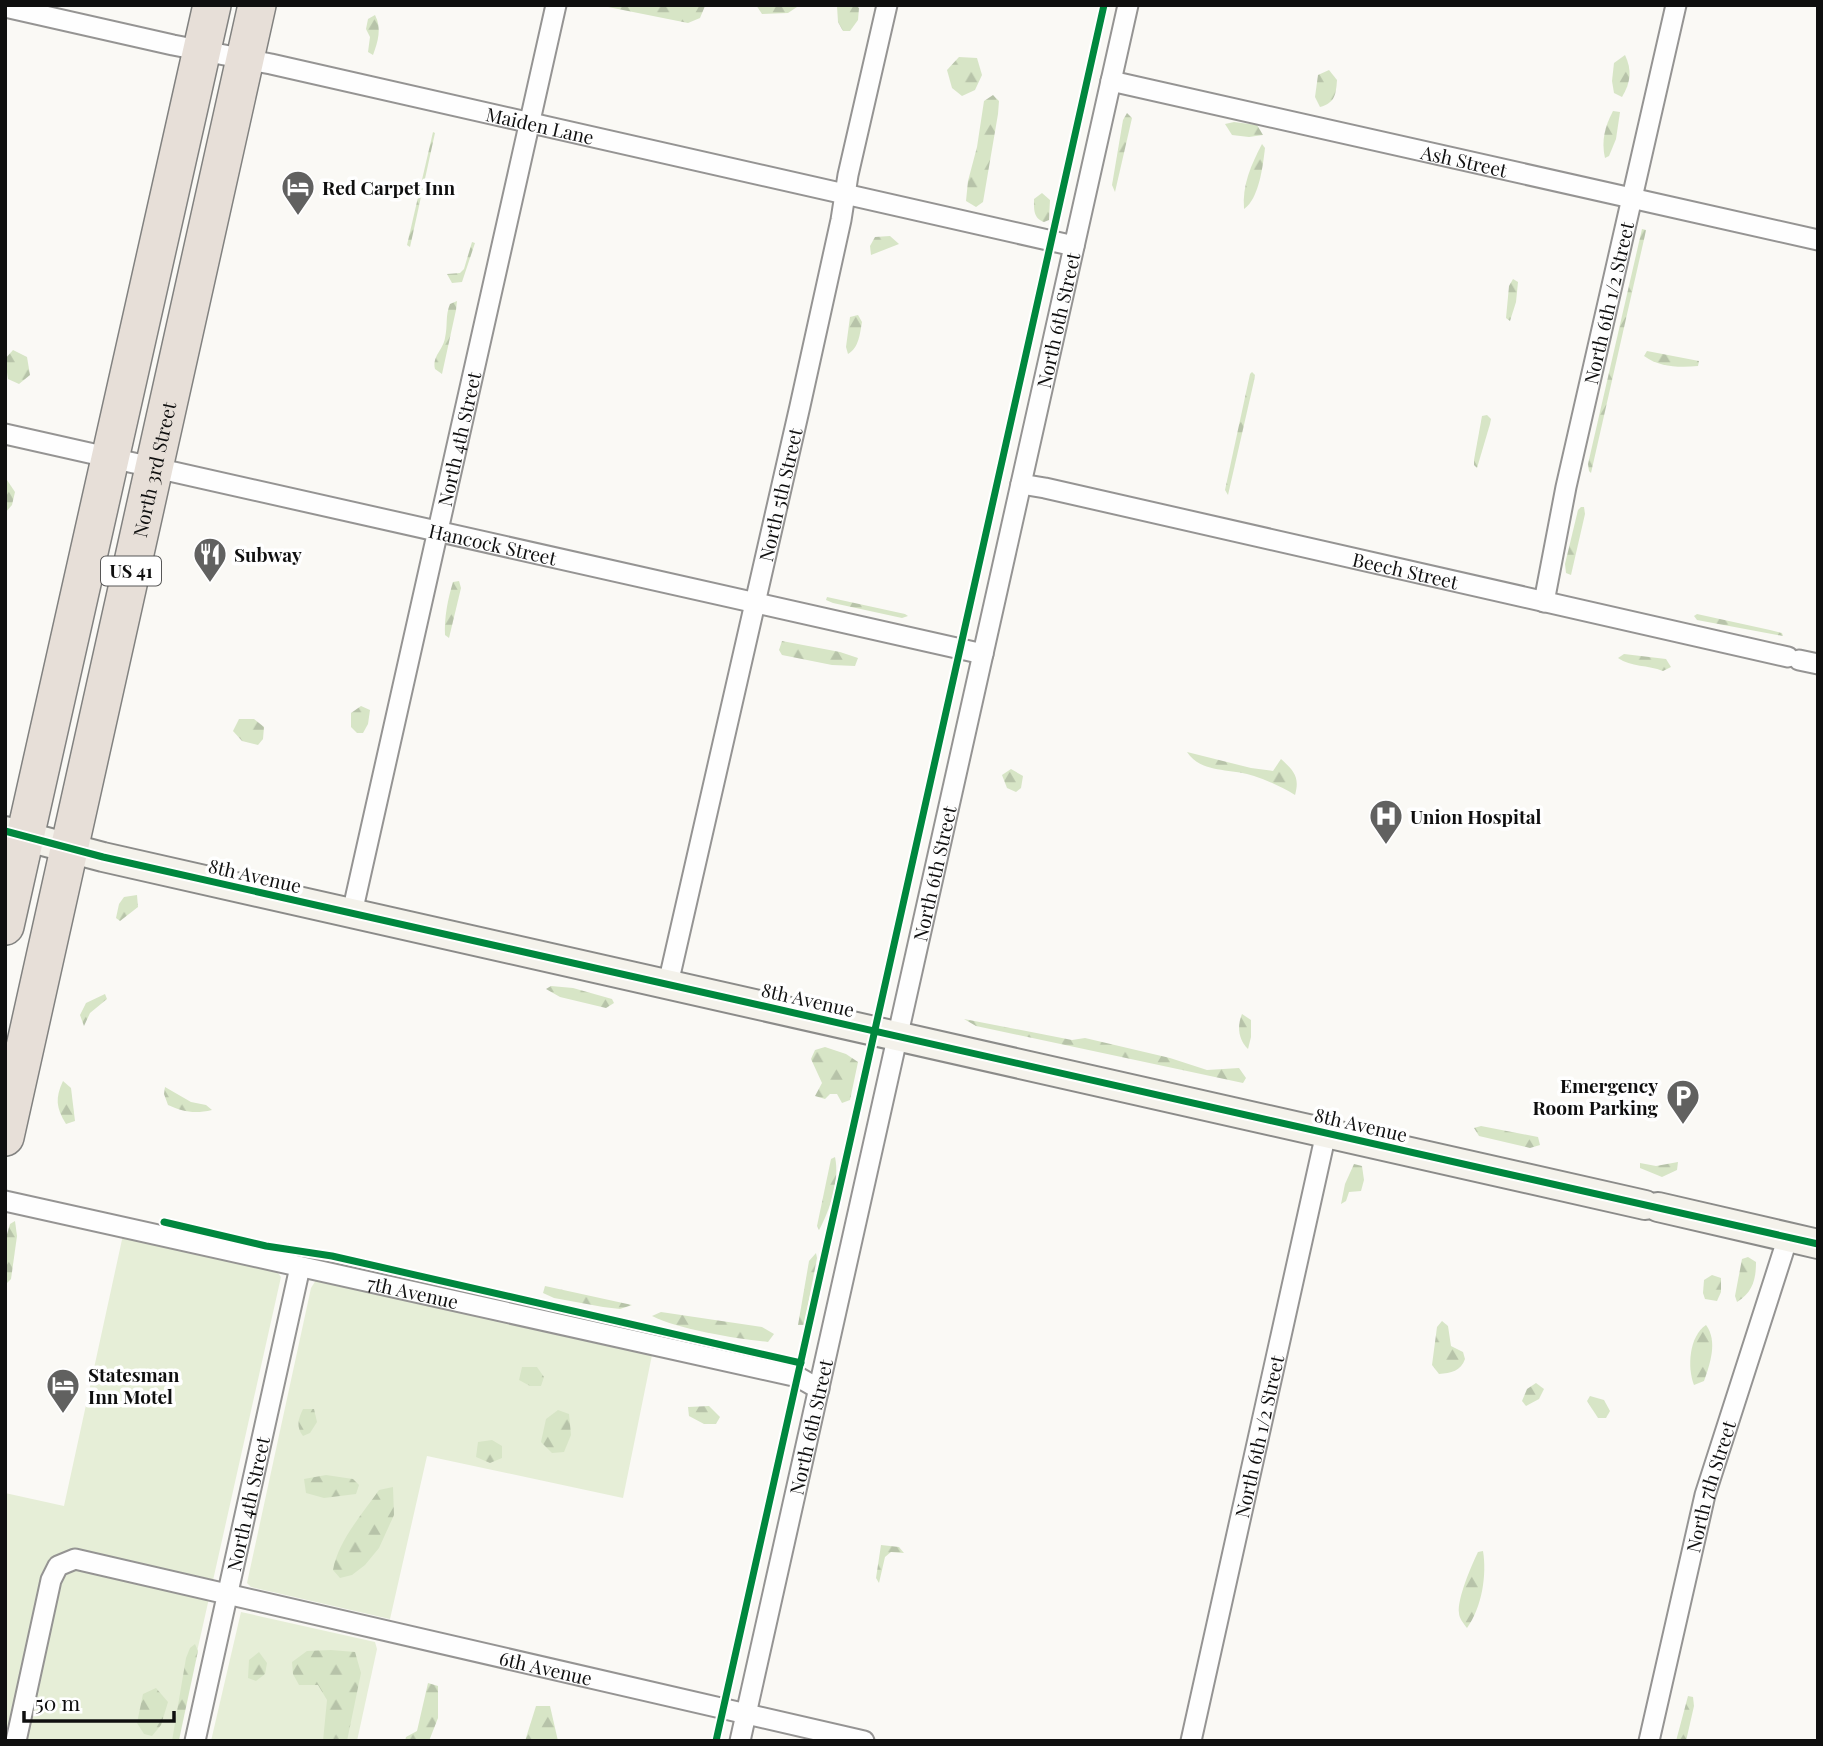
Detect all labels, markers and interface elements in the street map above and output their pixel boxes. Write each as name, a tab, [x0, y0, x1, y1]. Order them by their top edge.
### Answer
street label: Maiden Lane	[484, 100, 597, 150]
street label: Ash Street	[1418, 138, 1510, 183]
hotel icon: Red Carpet Inn	[279, 168, 317, 217]
place label: Red Carpet Inn	[322, 174, 455, 200]
street label: North 6th 1/2 Street	[1577, 219, 1639, 387]
street label: North 6th Street	[1030, 250, 1085, 390]
street label: North 4th Street	[431, 369, 486, 509]
street label: North 3rd Street	[126, 399, 181, 540]
street label: North 5th Street	[752, 425, 808, 564]
street label: Hancock Street	[427, 517, 559, 571]
restaurant icon: Subway	[191, 535, 229, 584]
place label: Subway	[234, 541, 302, 567]
street label: Beech Street	[1350, 545, 1461, 595]
road number: US 41	[101, 556, 161, 586]
hospital icon: Union Hospital	[1367, 797, 1405, 846]
street label: North 6th Street	[906, 803, 962, 944]
place label: Union Hospital	[1410, 803, 1542, 829]
street label: 8th Avenue	[206, 852, 304, 898]
street label: 8th Avenue	[759, 976, 857, 1022]
place label: Emergency Room Parking	[1532, 1072, 1658, 1120]
parking icon: Emergency Room Parking	[1664, 1077, 1702, 1126]
street label: 8th Avenue	[1312, 1101, 1410, 1147]
street label: 7th Avenue	[365, 1269, 461, 1314]
street label: North 6th 1/2 Street	[1228, 1352, 1289, 1520]
street label: North 6th Street	[782, 1356, 838, 1497]
place label: Statesman Inn Motel	[88, 1361, 180, 1409]
hotel icon: Statesman Inn Motel	[44, 1366, 82, 1415]
street label: North 7th Street	[1679, 1417, 1741, 1555]
street label: North 4th Street	[220, 1434, 275, 1574]
street label: 6th Avenue	[497, 1644, 595, 1691]
scale bar	[24, 1680, 175, 1724]
text: 50 m	[35, 1688, 81, 1716]

